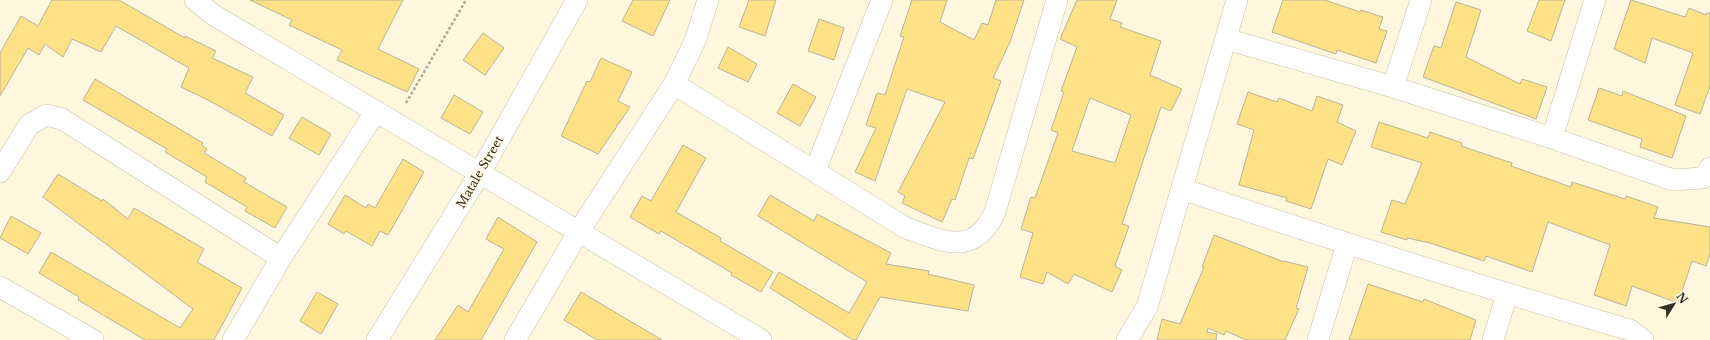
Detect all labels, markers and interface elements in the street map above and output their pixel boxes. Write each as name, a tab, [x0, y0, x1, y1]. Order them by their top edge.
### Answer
street label: Matale Street	[453, 132, 507, 211]
north arrow	[1654, 284, 1694, 324]
text: N	[1673, 290, 1691, 307]

